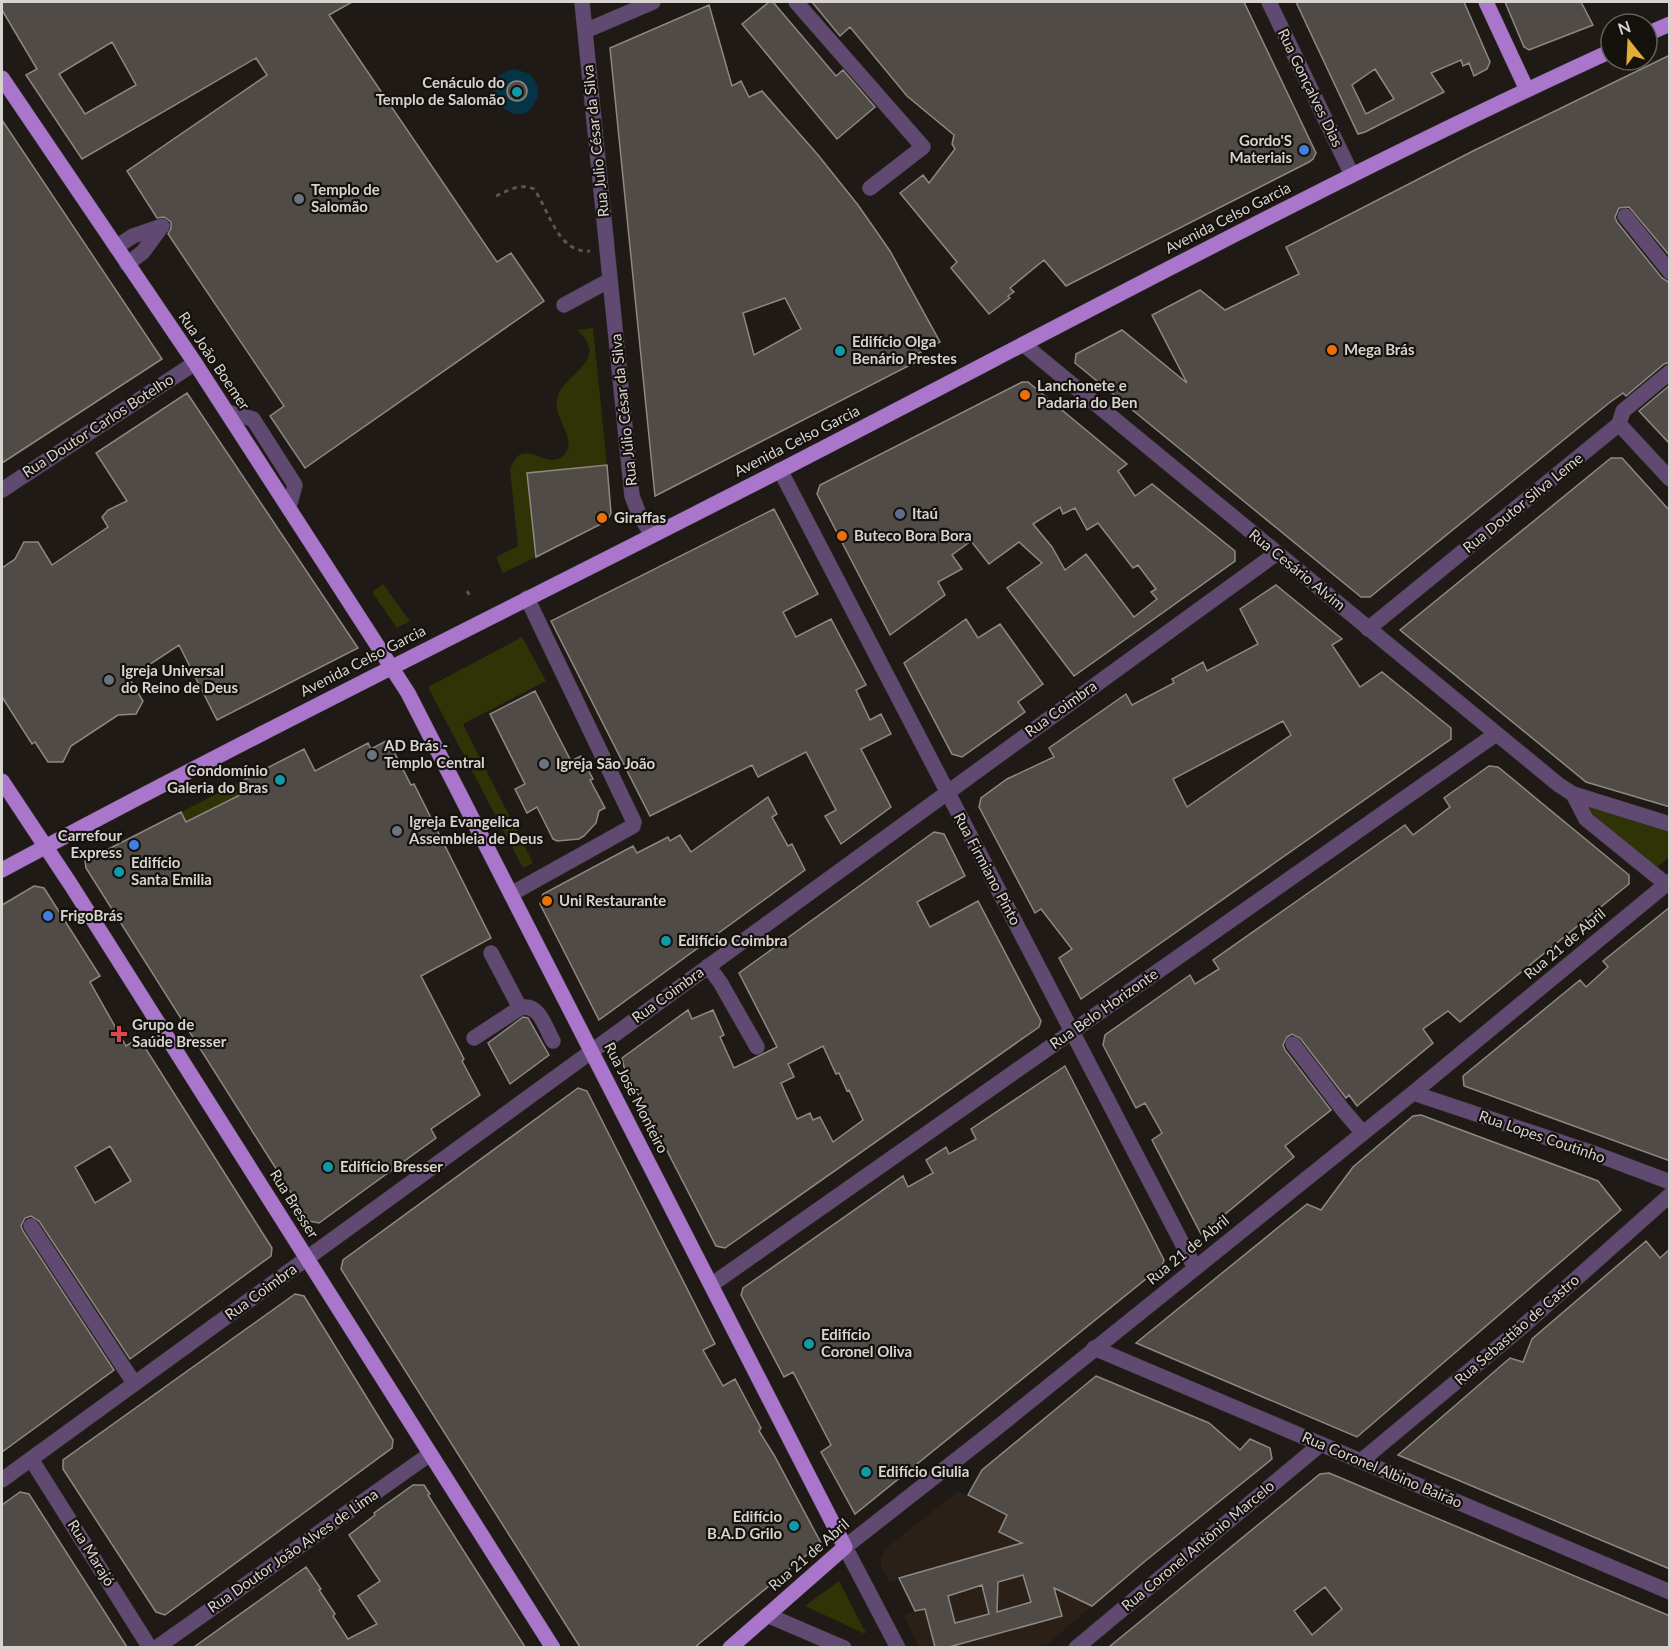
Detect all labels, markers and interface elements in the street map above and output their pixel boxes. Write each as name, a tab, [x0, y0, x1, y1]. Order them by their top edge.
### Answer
north arrow	[1599, 12, 1659, 72]
text: N	[1615, 16, 1633, 38]
street label: Rua Gonçalves Dias	[1274, 26, 1347, 150]
street label: Rua Julio César da Silva	[578, 64, 612, 218]
place label: Cenáculo do Templo de Salomão	[376, 73, 505, 108]
marker: Cenáculo do Templo de Salomão	[510, 85, 524, 99]
place label: Gordo'S Materiais	[1230, 131, 1292, 166]
marker: Gordo'S Materiais	[1297, 143, 1311, 157]
street label: Avenida Celso Garcia	[1162, 178, 1293, 257]
place label: Templo de Salomão	[311, 180, 380, 215]
marker: Templo de Salomão	[292, 192, 306, 206]
street label: Rua João Boemer	[175, 308, 255, 413]
place label: Edifício Olga Benário Prestes	[852, 332, 957, 367]
street label: Rua Júlio César da Silva	[606, 333, 640, 487]
place label: Mega Brás	[1344, 340, 1415, 358]
marker: Mega Brás	[1325, 343, 1339, 357]
marker: Edifício Olga Benário Prestes	[833, 344, 847, 358]
street label: Rua Doutor Carlos Botelho	[18, 369, 176, 481]
place label: Lanchonete e Padaria do Ben	[1037, 376, 1137, 411]
marker: Lanchonete e Padaria do Ben	[1018, 388, 1032, 402]
street label: Avenida Celso Garcia	[731, 401, 862, 480]
street label: Rua Doutor Silva Leme	[1459, 448, 1586, 556]
place label: Itaú	[912, 504, 938, 522]
marker: Itaú	[893, 507, 907, 521]
place label: Giraffas	[614, 508, 666, 526]
marker: Giraffas	[595, 511, 609, 525]
street label: Rua Cesário Alvim	[1246, 525, 1349, 614]
place label: Buteco Bora Bora	[854, 526, 972, 544]
marker: Buteco Bora Bora	[835, 529, 849, 543]
street label: Avenida Celso Garcia	[297, 621, 428, 700]
place label: Igreja Universal do Reino de Deus	[121, 661, 238, 696]
marker: Igreja Universal do Reino de Deus	[102, 673, 116, 687]
street label: Rua Coimbra	[1021, 676, 1100, 740]
place label: AD Brás - Templo Central	[383, 736, 485, 771]
marker: AD Brás - Templo Central	[365, 748, 379, 762]
place label: Igreja São João	[556, 754, 656, 772]
marker: Igreja São João	[537, 757, 551, 771]
place label: Condomínio Galeria do Bras	[167, 761, 268, 796]
marker: Condomínio Galeria do Bras	[273, 773, 287, 787]
street label: Rua Firmiano Pinto	[951, 809, 1025, 928]
place label: Igreja Evangelica Assembleia de Deus	[408, 812, 543, 847]
marker: Igreja Evangelica Assembleia de Deus	[390, 824, 404, 838]
place label: Carrefour Express	[58, 826, 122, 861]
marker: Carrefour Express	[127, 838, 141, 852]
place label: Edifício Santa Emilia	[131, 853, 212, 888]
marker: Edifício Santa Emilia	[112, 865, 126, 879]
place label: Uni Restaurante	[559, 891, 666, 909]
marker: Uni Restaurante	[540, 894, 554, 908]
street label: Rua 21 de Abril	[1520, 904, 1609, 983]
place label: FrigoBrás	[60, 906, 123, 924]
marker: FrigoBrás	[41, 909, 55, 923]
place label: Edifício Coimbra	[678, 931, 787, 949]
marker: Edifício Coimbra	[659, 934, 673, 948]
street label: Rua Coimbra	[628, 962, 707, 1026]
street label: Rua Belo Horizonte	[1046, 964, 1161, 1052]
place label: Grupo de Saúde Bresser	[132, 1015, 227, 1050]
marker: Grupo de Saúde Bresser	[110, 1025, 128, 1043]
street label: Rua José Monteiro	[601, 1039, 673, 1156]
street label: Rua Lopes Coutinho	[1477, 1106, 1608, 1166]
place label: Edifício Bresser	[340, 1157, 443, 1175]
marker: Edifício Bresser	[321, 1160, 335, 1174]
street label: Rua Bresser	[267, 1166, 323, 1242]
street label: Rua 21 de Abril	[1143, 1211, 1232, 1288]
street label: Rua Coimbra	[221, 1259, 300, 1323]
street label: Rua Sebastião de Castro	[1450, 1270, 1582, 1388]
place label: Edifício Coronel Oliva	[821, 1325, 912, 1360]
marker: Edifício Coronel Oliva	[802, 1337, 816, 1351]
street label: Rua Coronel Albino Bairão	[1300, 1427, 1465, 1511]
place label: Edifício Giulia	[878, 1462, 969, 1480]
marker: Edifício Giulia	[859, 1465, 873, 1479]
street label: Rua Coronel Antônio Marcelo	[1117, 1476, 1277, 1614]
street label: Rua Doutor João Alves de Lima	[204, 1484, 381, 1616]
place label: Edifício B.A.D Grilo	[707, 1507, 782, 1542]
street label: Rua 21 de Abril	[764, 1514, 852, 1594]
street label: Rua Marajó	[64, 1516, 119, 1589]
marker: Edifício B.A.D Grilo	[787, 1519, 801, 1533]

